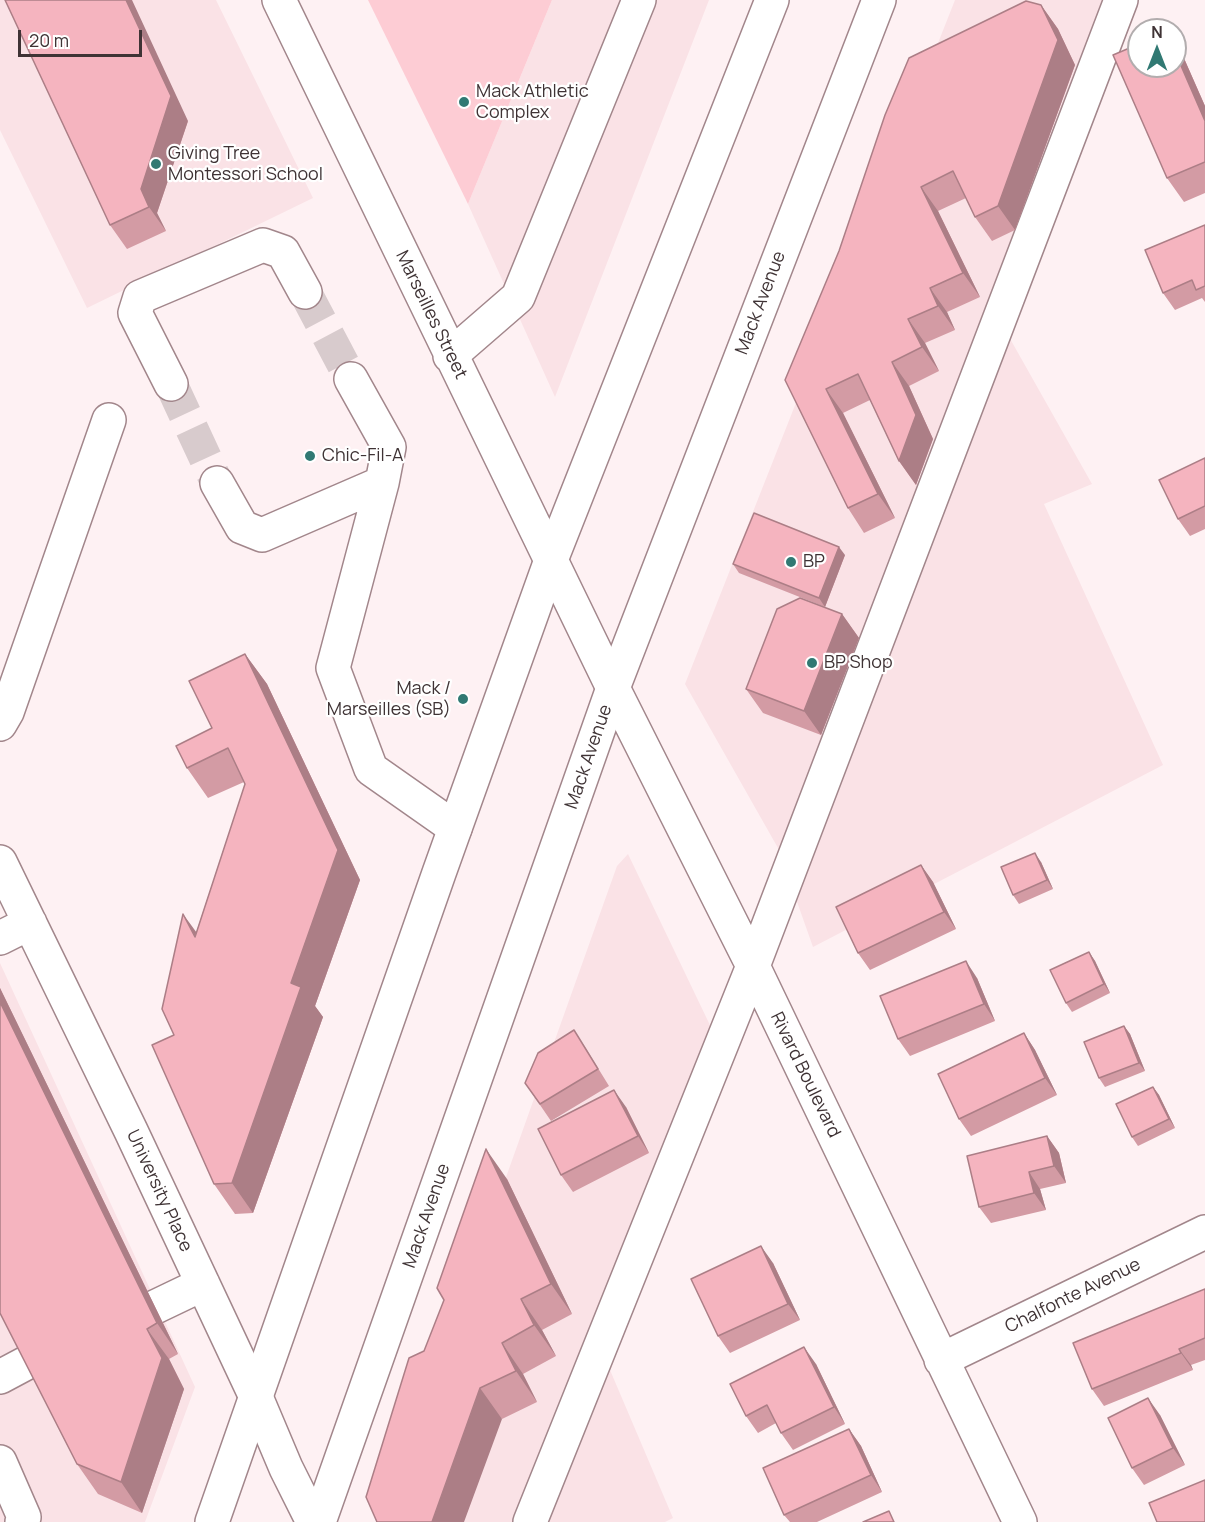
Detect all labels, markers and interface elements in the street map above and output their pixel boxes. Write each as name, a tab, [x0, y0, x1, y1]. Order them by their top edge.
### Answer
scale bar	[21, 18, 146, 56]
north arrow	[1127, 18, 1187, 78]
text: N	[1151, 21, 1163, 43]
text: 20 m	[29, 28, 69, 52]
place label: Mack Athletic Complex	[476, 81, 589, 124]
marker: Mack Athletic Complex	[457, 95, 471, 109]
place label: Giving Tree Montessori School	[168, 143, 323, 186]
marker: Giving Tree Montessori School	[149, 157, 163, 171]
street label: Marseilles Street	[391, 247, 471, 383]
street label: Mack Avenue	[731, 248, 791, 358]
place label: Chic-Fil-A	[322, 445, 403, 467]
marker: Chic-Fil-A	[303, 449, 317, 463]
place label: BP	[803, 551, 825, 573]
marker: BP	[784, 555, 798, 569]
place label: BP Shop	[824, 652, 893, 674]
marker: BP Shop	[805, 656, 819, 670]
place label: Mack / Marseilles (SB)	[327, 678, 451, 720]
marker: Mack / Marseilles (SB)	[456, 692, 470, 706]
street label: Mack Avenue	[561, 702, 617, 812]
street label: Rivard Boulevard	[765, 1009, 845, 1141]
street label: University Place	[121, 1127, 197, 1255]
street label: Mack Avenue	[399, 1161, 455, 1271]
street label: Chalfonte Avenue	[1002, 1254, 1144, 1338]

